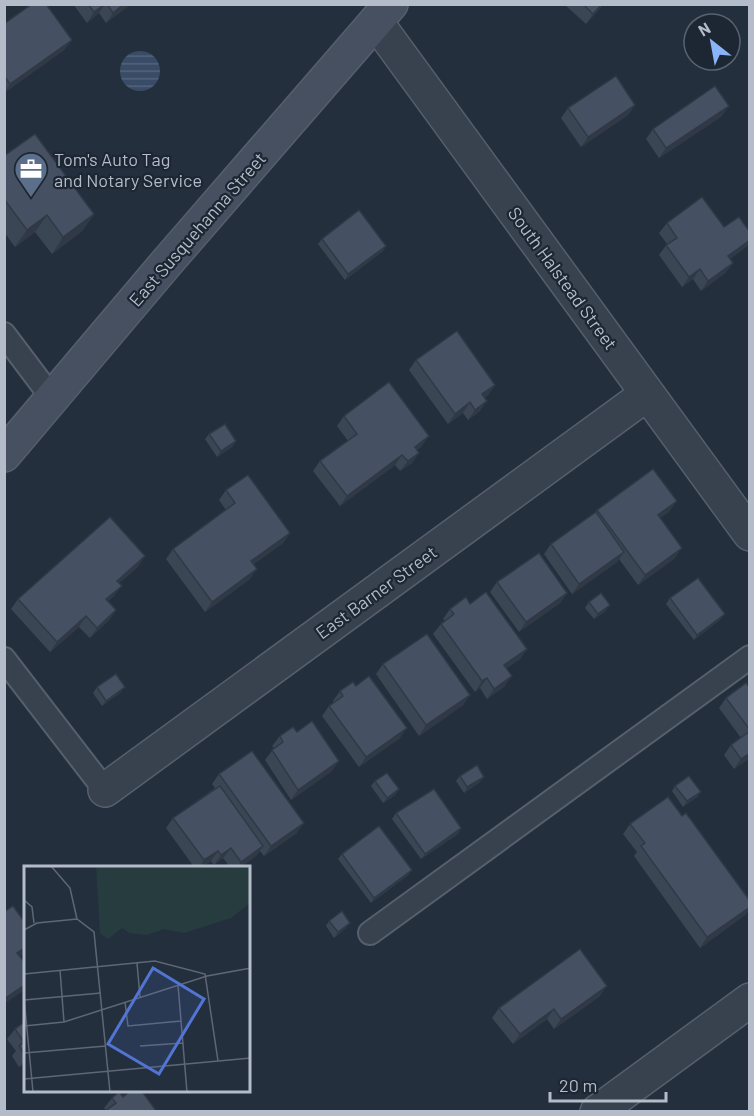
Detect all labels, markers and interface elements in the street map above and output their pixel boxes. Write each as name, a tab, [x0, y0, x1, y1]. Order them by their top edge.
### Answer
north arrow	[682, 12, 742, 72]
text: N	[695, 18, 713, 40]
street label: East Susquehanna Street	[124, 147, 270, 311]
place label: Tom's Auto Tag and Notary Service	[54, 148, 202, 191]
office icon: Tom's Auto Tag and Notary Service	[13, 151, 49, 198]
street label: South Halstead Street	[504, 202, 622, 354]
street label: East Barner Street	[311, 541, 441, 643]
inset map	[24, 866, 250, 1092]
scale bar	[550, 1065, 666, 1103]
text: 20 m	[559, 1074, 597, 1096]

